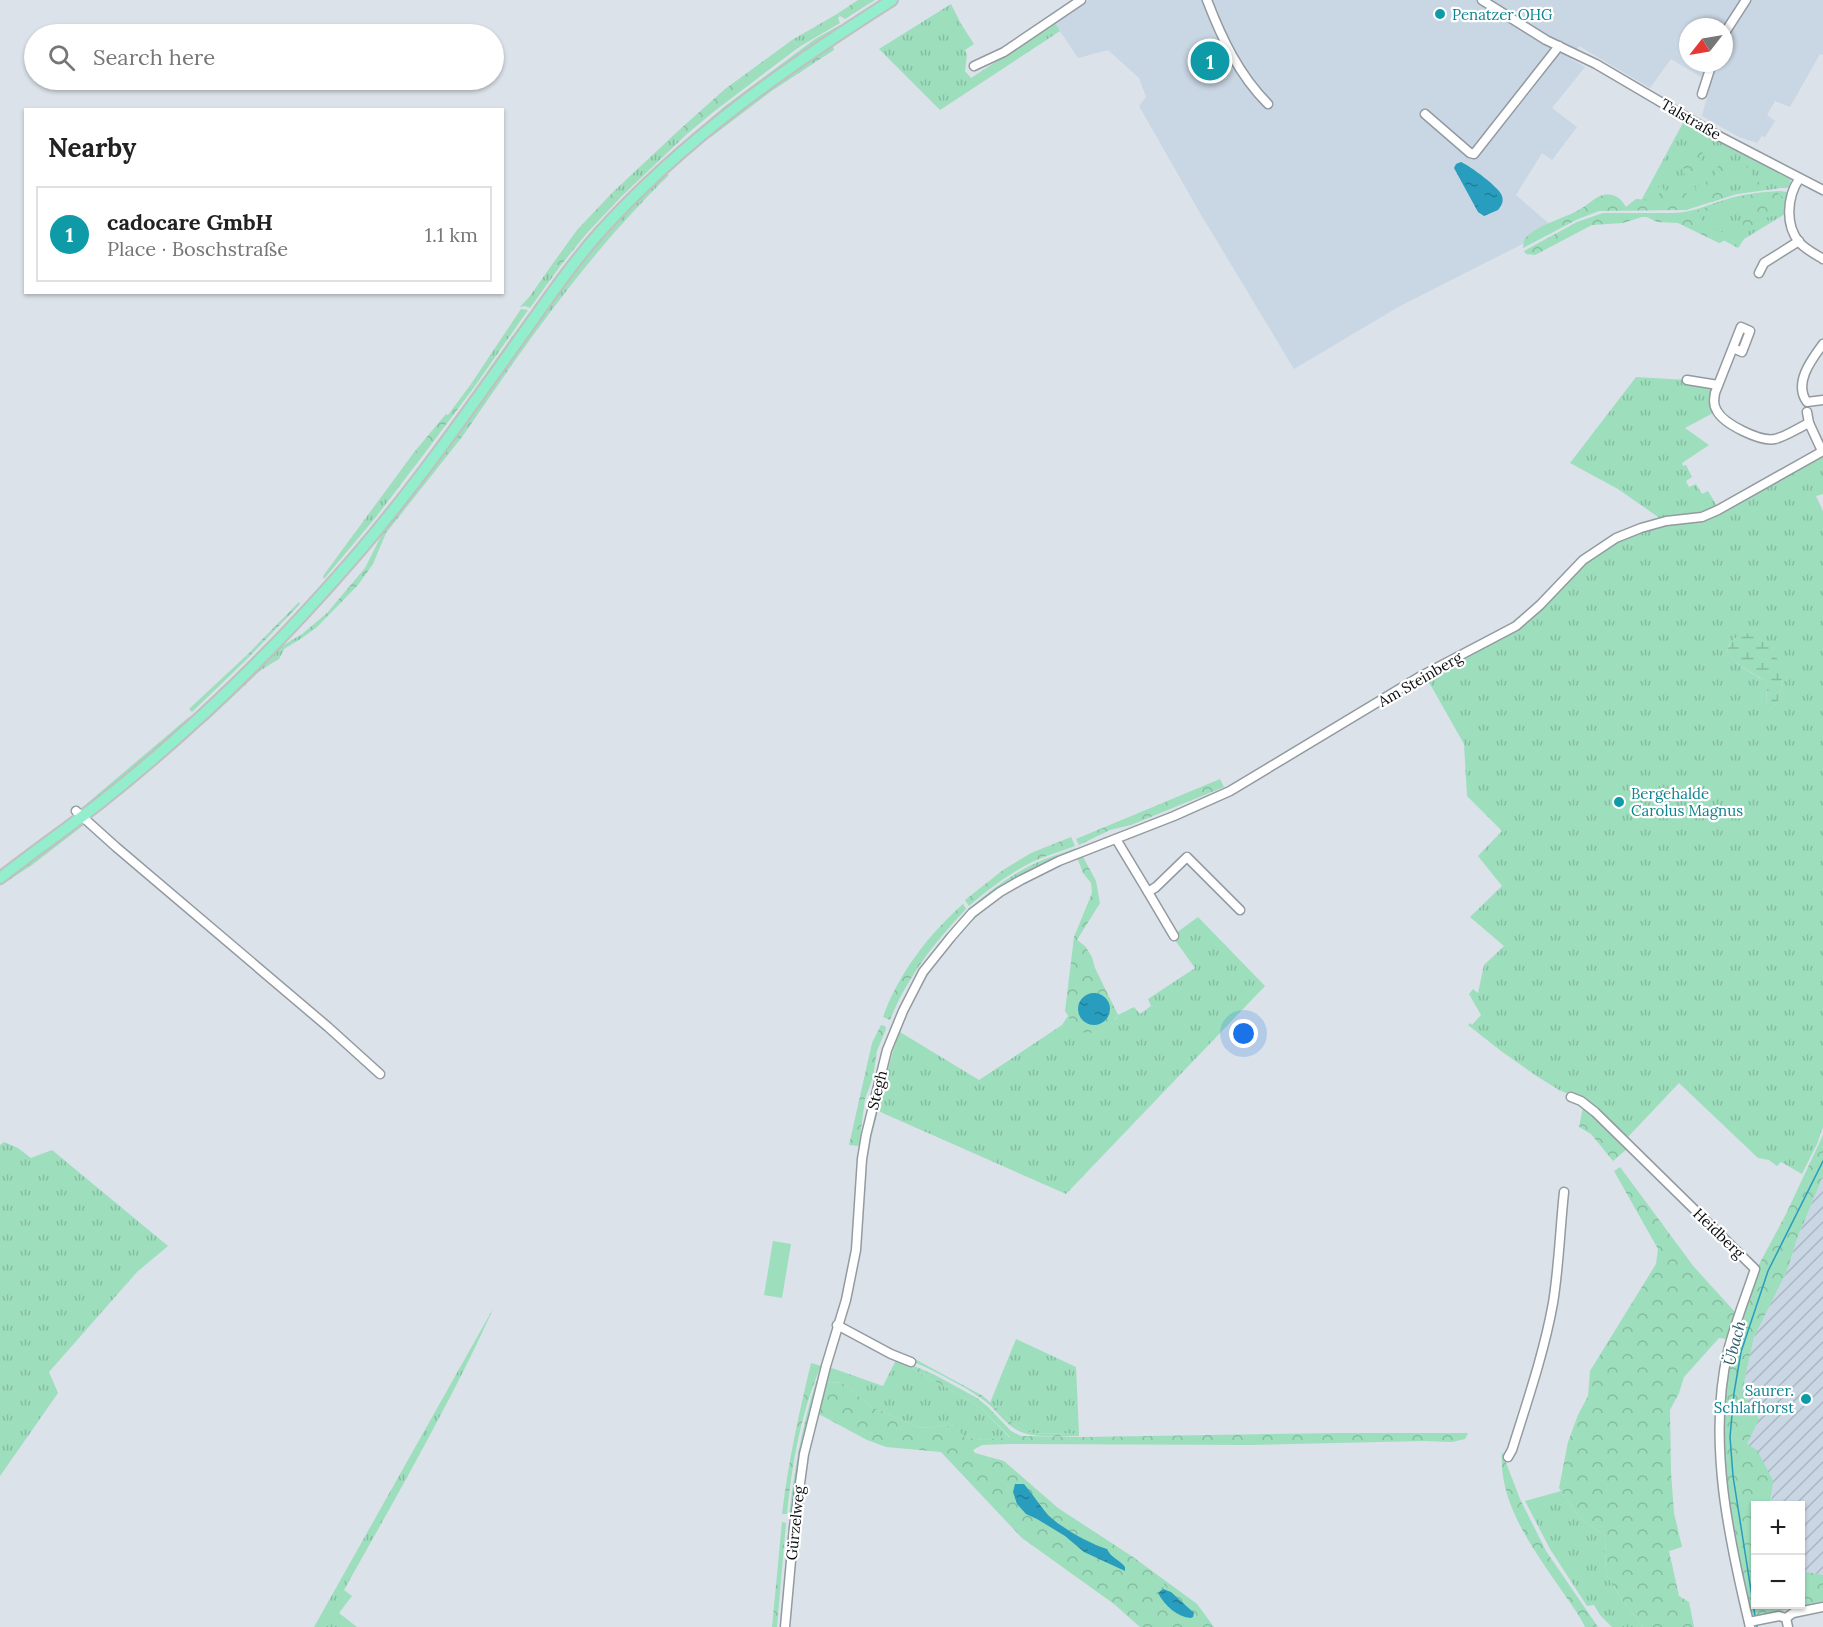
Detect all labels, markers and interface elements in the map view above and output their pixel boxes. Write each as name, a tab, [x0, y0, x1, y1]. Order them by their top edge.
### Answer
place label: Penatzer OHG	[1452, 5, 1553, 24]
marker: Penatzer OHG	[1433, 7, 1447, 21]
north arrow	[1679, 18, 1733, 72]
search box	[24, 24, 504, 90]
pin: 1	[1190, 38, 1230, 84]
icon: search	[45, 41, 78, 74]
text: Search here	[93, 43, 215, 71]
street label: Talstraße	[1658, 94, 1724, 144]
text: Nearby	[48, 131, 136, 164]
text: cadocare GmbH	[107, 208, 273, 236]
text: 1	[65, 222, 74, 247]
text: 1.1 km	[425, 222, 478, 247]
text: Place · Boschstraße	[107, 236, 288, 261]
street label: Am Steinberg	[1374, 647, 1466, 711]
place label: Bergehalde Carolus Magnus	[1631, 784, 1743, 820]
marker: Bergehalde Carolus Magnus	[1612, 795, 1626, 809]
your location	[1229, 1019, 1258, 1048]
street label: Stegh	[863, 1068, 891, 1112]
street label: Heidberg	[1689, 1204, 1749, 1263]
water label: Übach	[1718, 1318, 1750, 1368]
place label: Saurer. Schlafhorst	[1714, 1381, 1794, 1417]
marker: Saurer. Schlafhorst	[1799, 1392, 1813, 1406]
street label: Gürzelweg	[782, 1484, 808, 1561]
map controls	[1751, 1501, 1805, 1609]
button: +	[1751, 1501, 1805, 1555]
button: −	[1751, 1555, 1805, 1609]

